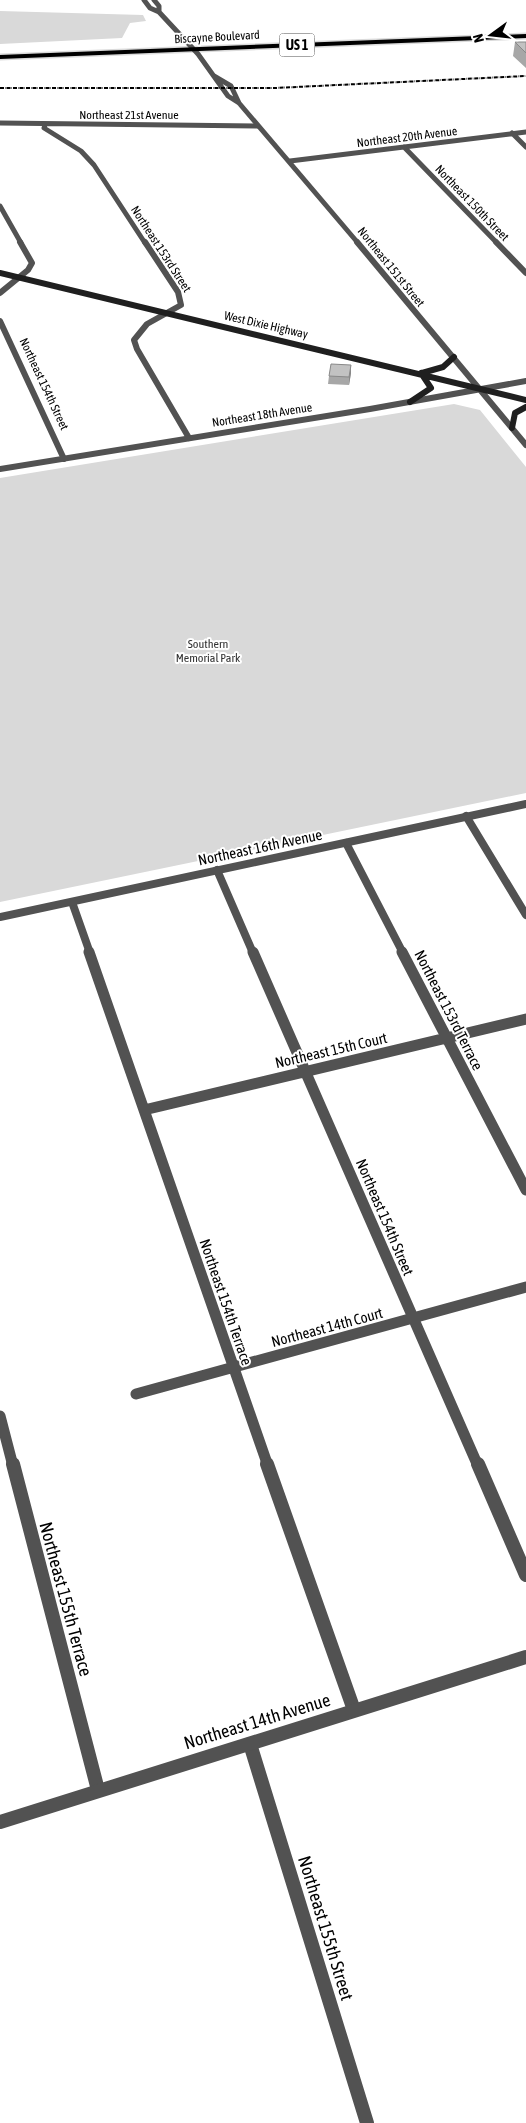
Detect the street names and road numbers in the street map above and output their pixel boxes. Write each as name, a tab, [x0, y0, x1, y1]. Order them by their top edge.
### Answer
street label: Biscayne Boulevard	[174, 28, 260, 46]
road number: US 1	[280, 34, 314, 56]
street label: Northeast 21st Avenue	[79, 108, 179, 122]
street label: Northeast 20th Avenue	[356, 124, 458, 150]
street label: Northeast 150th Street	[432, 162, 512, 244]
street label: Northeast 153rd Street	[128, 203, 194, 295]
street label: Northeast 151st Street	[355, 224, 428, 310]
street label: West Dixie Highway	[223, 309, 309, 341]
street label: Northeast 154th Street	[17, 336, 72, 433]
street label: Northeast 18th Avenue	[211, 400, 313, 430]
street label: Northeast 16th Avenue	[196, 825, 324, 868]
street label: Northeast 153rd Terrace	[411, 947, 487, 1073]
street label: Northeast 15th Court	[273, 1029, 389, 1071]
street label: Northeast 154th Street	[353, 1156, 417, 1278]
street label: Northeast 154th Terrace	[196, 1237, 256, 1368]
street label: Northeast 14th Court	[269, 1304, 385, 1350]
street label: Northeast 155th Terrace	[35, 1520, 97, 1678]
street label: Northeast 14th Avenue	[181, 1689, 333, 1753]
street label: Northeast 155th Street	[294, 1853, 358, 2003]

